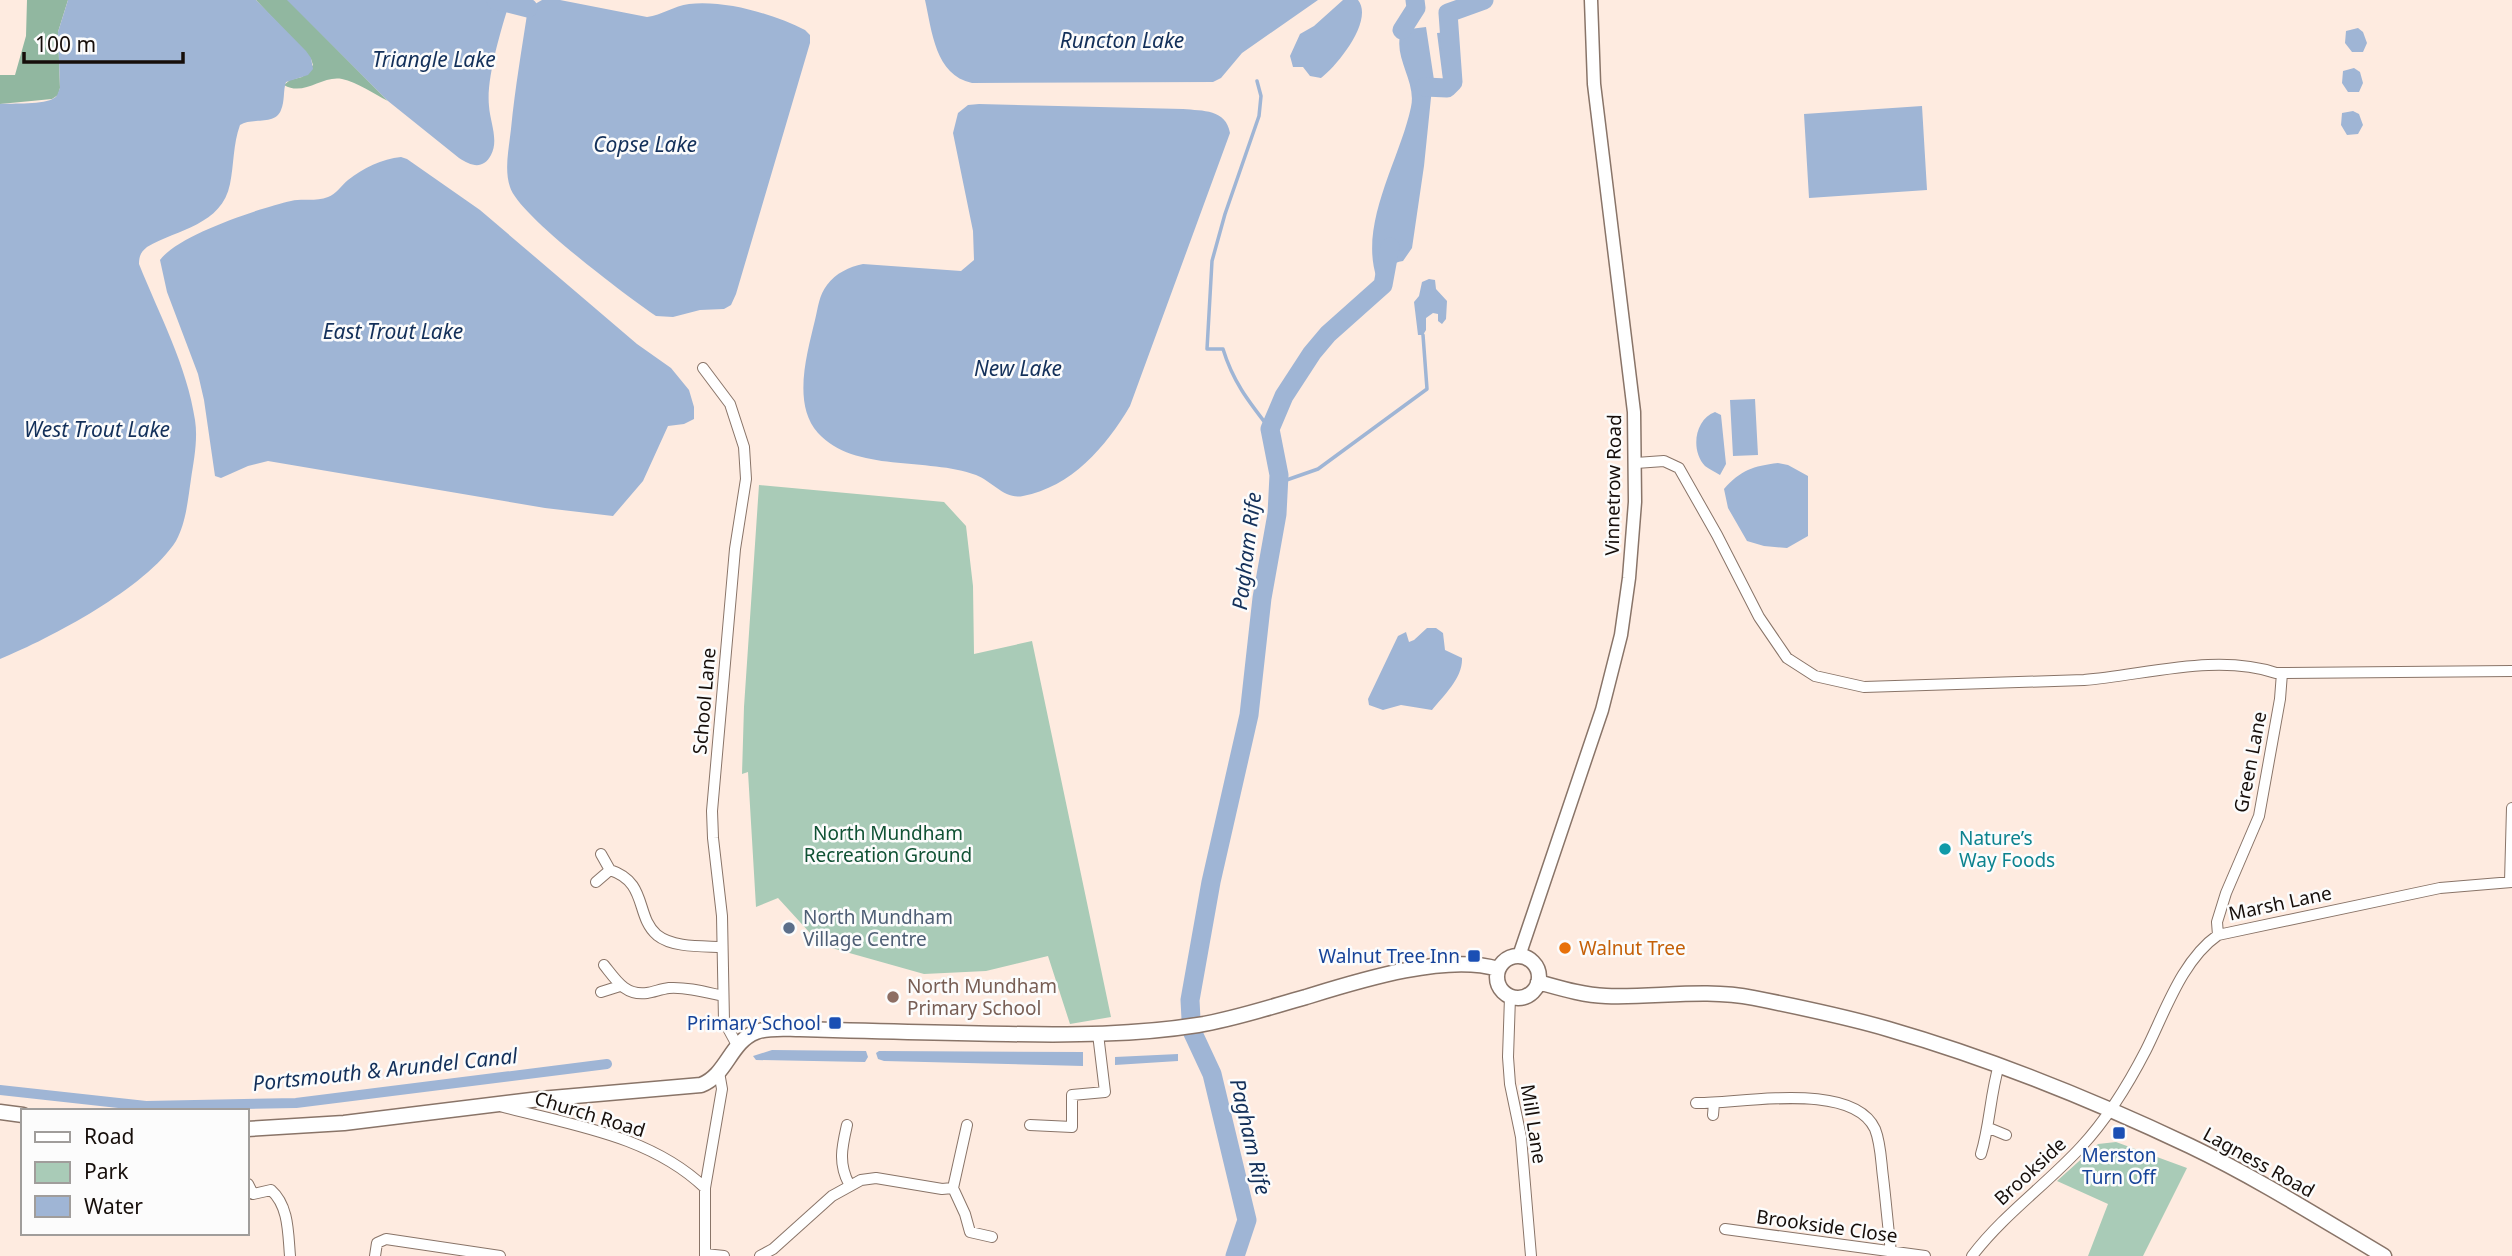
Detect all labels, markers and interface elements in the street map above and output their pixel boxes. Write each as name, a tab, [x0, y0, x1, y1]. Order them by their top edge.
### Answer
scale bar	[24, 21, 184, 65]
water label: Runcton Lake	[1060, 26, 1184, 54]
text: 100 m	[35, 30, 96, 58]
water label: Triangle Lake	[372, 45, 496, 73]
water label: Copse Lake	[593, 130, 697, 158]
water label: East Trout Lake	[323, 317, 463, 345]
water label: New Lake	[974, 354, 1062, 382]
street label: Vinnetrow Road	[1599, 414, 1627, 556]
water label: West Trout Lake	[24, 415, 170, 443]
water label: Pagham Rife	[1225, 490, 1267, 611]
street label: School Lane	[686, 646, 722, 756]
street label: Green Lane	[2227, 709, 2273, 815]
park label: North Mundham Recreation Ground	[804, 820, 972, 868]
place label: Nature’s Way Foods	[1959, 825, 2055, 873]
marker: Nature’s Way Foods	[1937, 841, 1953, 857]
street label: Marsh Lane	[2226, 879, 2334, 927]
place label: North Mundham Village Centre	[803, 904, 953, 952]
marker: North Mundham Village Centre	[781, 920, 797, 936]
place label: Walnut Tree	[1579, 935, 1686, 961]
marker: Walnut Tree	[1557, 940, 1573, 956]
place label: Walnut Tree Inn	[1318, 943, 1460, 969]
marker: Walnut Tree Inn	[1466, 948, 1482, 964]
place label: North Mundham Primary School	[907, 973, 1057, 1021]
marker: North Mundham Primary School	[885, 989, 901, 1005]
place label: Primary School	[687, 1010, 821, 1036]
marker: Primary School	[827, 1015, 843, 1031]
water label: Portsmouth & Arundel Canal	[251, 1041, 519, 1097]
water label: Pagham Rife	[1224, 1076, 1278, 1198]
street label: Mill Lane	[1515, 1082, 1553, 1166]
street label: Church Road	[531, 1085, 649, 1143]
legend	[21, 1109, 248, 1235]
street label: Lagness Road	[2199, 1121, 2319, 1203]
text: Road	[84, 1122, 134, 1150]
marker: Merston Turn Off	[2111, 1125, 2127, 1141]
street label: Brookside	[1988, 1131, 2072, 1211]
place label: Merston Turn Off	[2082, 1142, 2157, 1190]
text: Park	[84, 1157, 129, 1185]
text: Water	[84, 1192, 143, 1220]
street label: Brookside Close	[1755, 1203, 1899, 1249]

